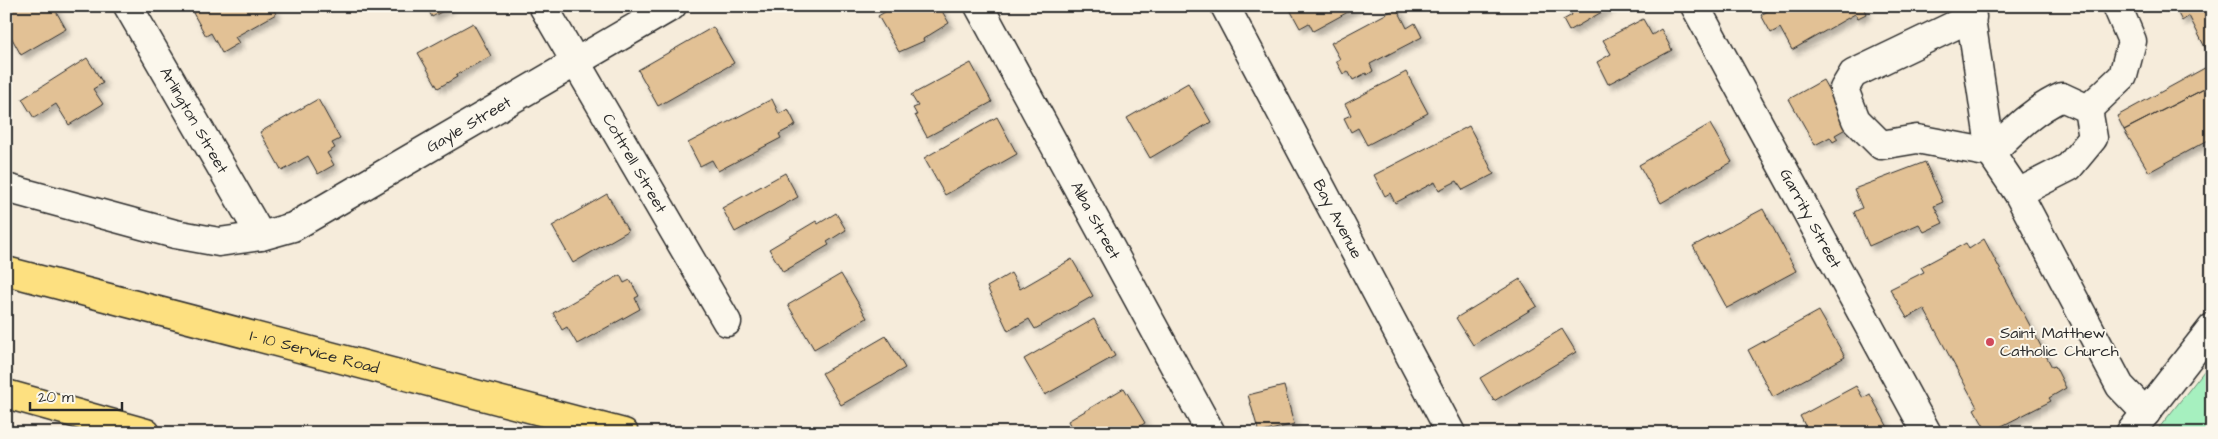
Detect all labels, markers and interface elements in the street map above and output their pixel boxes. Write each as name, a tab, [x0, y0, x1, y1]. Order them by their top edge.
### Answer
street label: Arlington Street	[155, 63, 234, 178]
street label: Gayle Street	[422, 91, 516, 158]
street label: Cottrell Street	[597, 110, 672, 217]
street label: Garrity Street	[1775, 165, 1847, 273]
street label: Bay Avenue	[1308, 176, 1368, 263]
street label: Alba Street	[1065, 178, 1126, 264]
place label: Saint Matthew Catholic Church	[2000, 322, 2119, 362]
street label: I- 10 Service Road	[248, 324, 382, 379]
marker: Saint Matthew Catholic Church	[1984, 336, 1996, 348]
scale bar	[30, 379, 122, 411]
text: 20 m	[38, 387, 74, 408]

